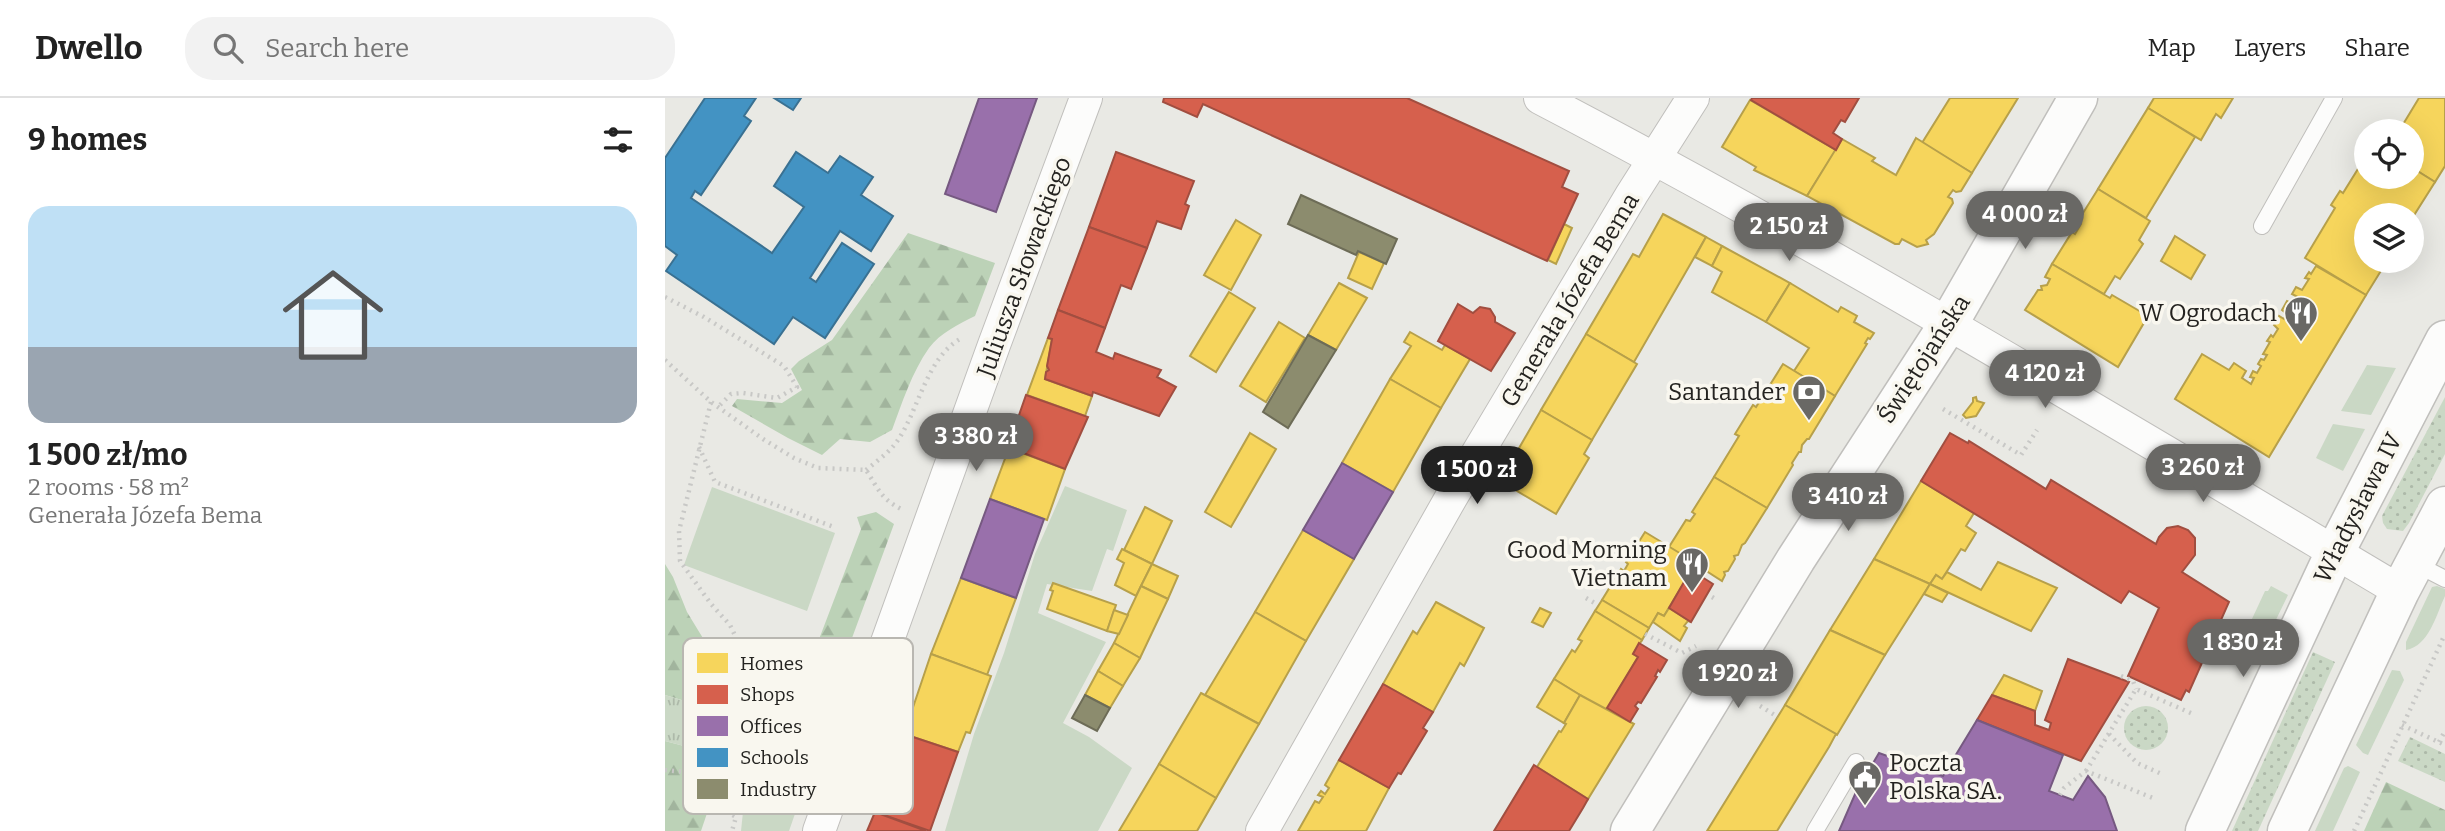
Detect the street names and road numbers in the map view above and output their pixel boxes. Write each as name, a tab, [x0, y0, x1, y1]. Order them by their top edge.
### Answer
street label: Juliusza Słowackiego	[971, 153, 1077, 382]
street label: Generała Józefa Bema	[1495, 188, 1645, 412]
street label: Świętojańska	[1872, 290, 1976, 428]
street label: Władysława IV	[2308, 428, 2408, 588]

